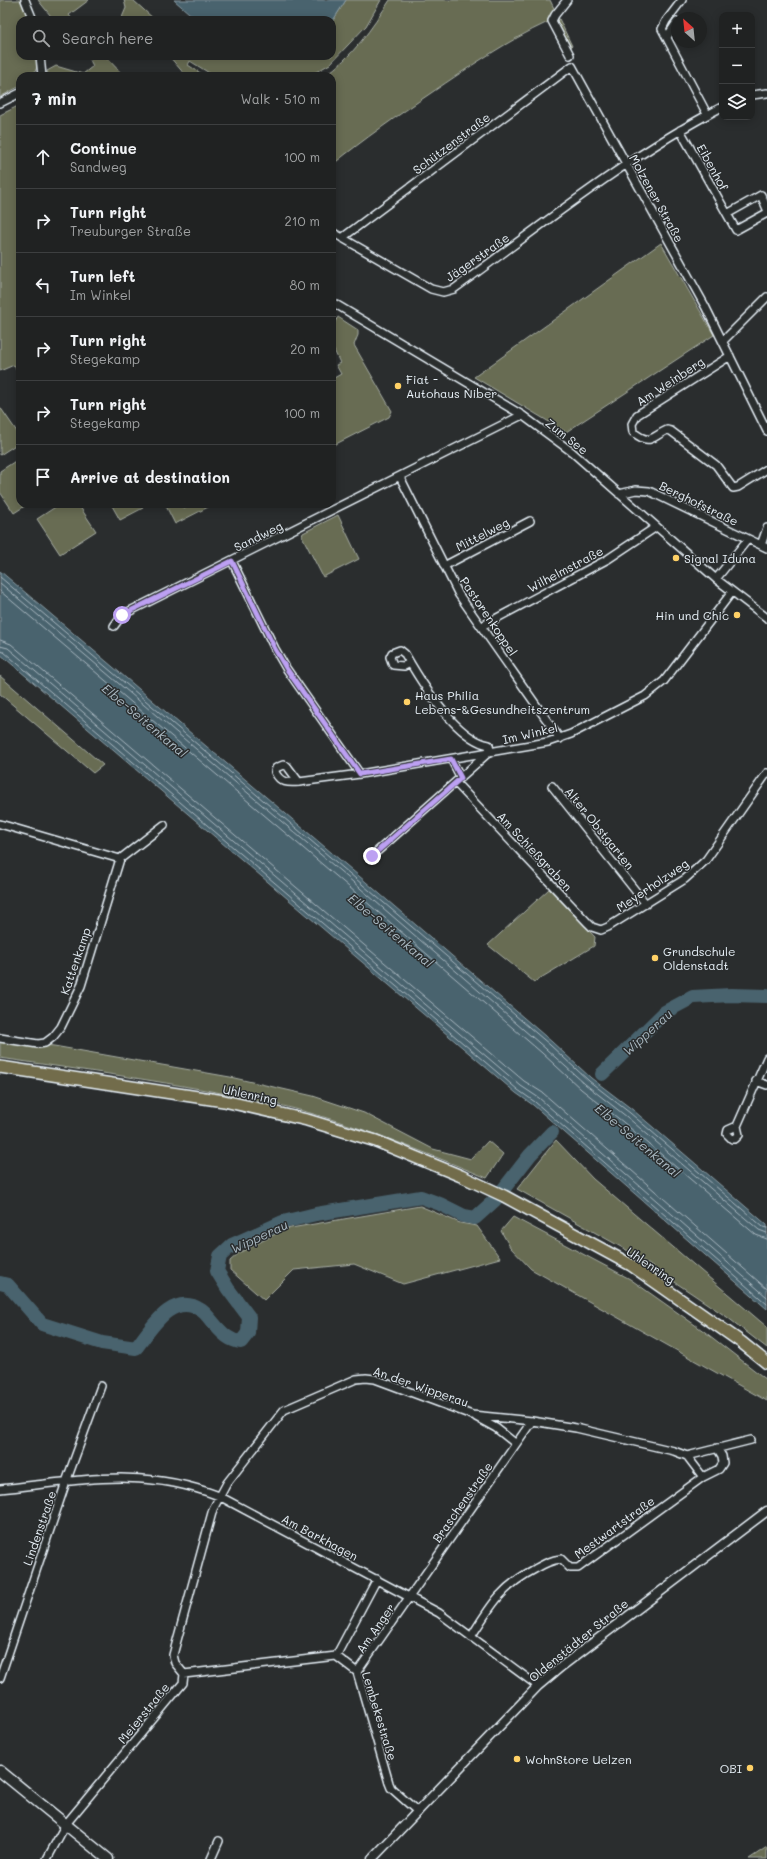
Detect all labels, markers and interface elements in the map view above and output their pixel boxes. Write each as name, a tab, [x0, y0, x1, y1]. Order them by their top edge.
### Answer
north arrow	[671, 12, 707, 48]
map controls	[719, 12, 755, 120]
button: +	[719, 12, 755, 48]
search box	[16, 16, 336, 60]
icon: search	[30, 27, 52, 49]
text: Search here	[62, 28, 153, 48]
button: −	[719, 48, 755, 84]
button: layers	[719, 84, 755, 120]
text: 7 min	[32, 87, 77, 109]
text: Walk · 510 m	[240, 90, 320, 107]
street label: Schützenstraße	[409, 109, 493, 177]
text: Continue	[70, 138, 137, 158]
street label: Eibenhof	[694, 141, 732, 193]
icon: ahead	[32, 146, 54, 168]
text: 100 m	[284, 148, 320, 165]
street label: Molzener Straße	[626, 151, 688, 245]
text: Sandweg	[70, 158, 127, 175]
text: Turn right	[70, 202, 147, 222]
icon: right	[32, 210, 54, 232]
text: 210 m	[284, 212, 320, 229]
text: Treuburger Straße	[70, 222, 191, 239]
street label: Jägerstraße	[442, 229, 512, 285]
text: Turn left	[70, 266, 135, 286]
icon: left	[32, 274, 54, 296]
text: 80 m	[290, 276, 320, 293]
text: Im Winkel	[70, 286, 131, 303]
text: Turn right	[70, 330, 147, 350]
icon: right	[32, 338, 54, 360]
text: 20 m	[290, 340, 320, 357]
text: Stegekamp	[70, 350, 140, 367]
street label: Am Weinberg	[633, 353, 707, 409]
place label: Fiat - Autohaus Niber	[406, 371, 497, 401]
marker: Fiat - Autohaus Niber	[393, 381, 403, 391]
text: Turn right	[70, 394, 147, 414]
icon: right	[32, 402, 54, 424]
text: 100 m	[284, 404, 320, 421]
text: Stegekamp	[70, 414, 140, 431]
street label: Zum See	[543, 414, 591, 458]
icon: arrive	[32, 466, 54, 488]
text: Arrive at destination	[70, 467, 230, 487]
street label: Berghofstraße	[657, 477, 741, 529]
street label: Mittelweg	[453, 514, 511, 554]
street label: Sandweg	[231, 517, 285, 555]
street label: Wilhelmstraße	[524, 542, 606, 596]
place label: Signal Iduna	[684, 550, 756, 566]
marker: Signal Iduna	[671, 553, 681, 563]
street label: Pastorenkoppel	[457, 573, 521, 659]
route start	[113, 606, 131, 624]
place label: Hin und Chic	[656, 607, 729, 623]
marker: Hin und Chic	[732, 610, 742, 620]
water label: Elbe-Seitenkanal	[99, 679, 192, 761]
place label: Haus Philia Lebens-&Gesundheitszentrum	[415, 687, 590, 717]
marker: Haus Philia Lebens-&Gesundheitszentrum	[402, 697, 412, 707]
street label: Im Winkel	[501, 719, 559, 747]
street label: Alter Obstgarten	[562, 783, 638, 873]
street label: Am Schießgraben	[494, 808, 576, 894]
route end	[363, 847, 381, 865]
street label: Meyerholzweg	[613, 855, 691, 915]
water label: Elbe-Seitenkanal	[345, 889, 438, 971]
street label: Kattenkamp	[56, 925, 94, 997]
place label: Grundschule Oldenstadt	[663, 943, 735, 973]
marker: Grundschule Oldenstadt	[650, 953, 660, 963]
water label: Wipperau	[619, 1005, 675, 1059]
street label: Uhlenring	[221, 1080, 279, 1108]
water label: Elbe-Seitenkanal	[592, 1099, 685, 1181]
water label: Wipperau	[228, 1215, 290, 1257]
street label: Uhlenring	[624, 1243, 678, 1287]
street label: An der Wipperau	[371, 1362, 471, 1410]
street label: Braschenstraße	[428, 1459, 496, 1545]
street label: Lindenstraße	[19, 1489, 59, 1567]
street label: Mestwartstraße	[571, 1492, 657, 1562]
street label: Am Barkhagen	[279, 1510, 361, 1564]
street label: Oldenstädter Straße	[525, 1595, 631, 1685]
street label: Am Anger	[352, 1600, 398, 1656]
street label: Lembekestraße	[359, 1670, 401, 1762]
street label: Meierstraße	[114, 1679, 172, 1747]
place label: WohnStore Uelzen	[525, 1751, 632, 1767]
marker: WohnStore Uelzen	[512, 1754, 522, 1764]
place label: OBI	[720, 1760, 742, 1776]
marker: OBI	[745, 1763, 755, 1773]

